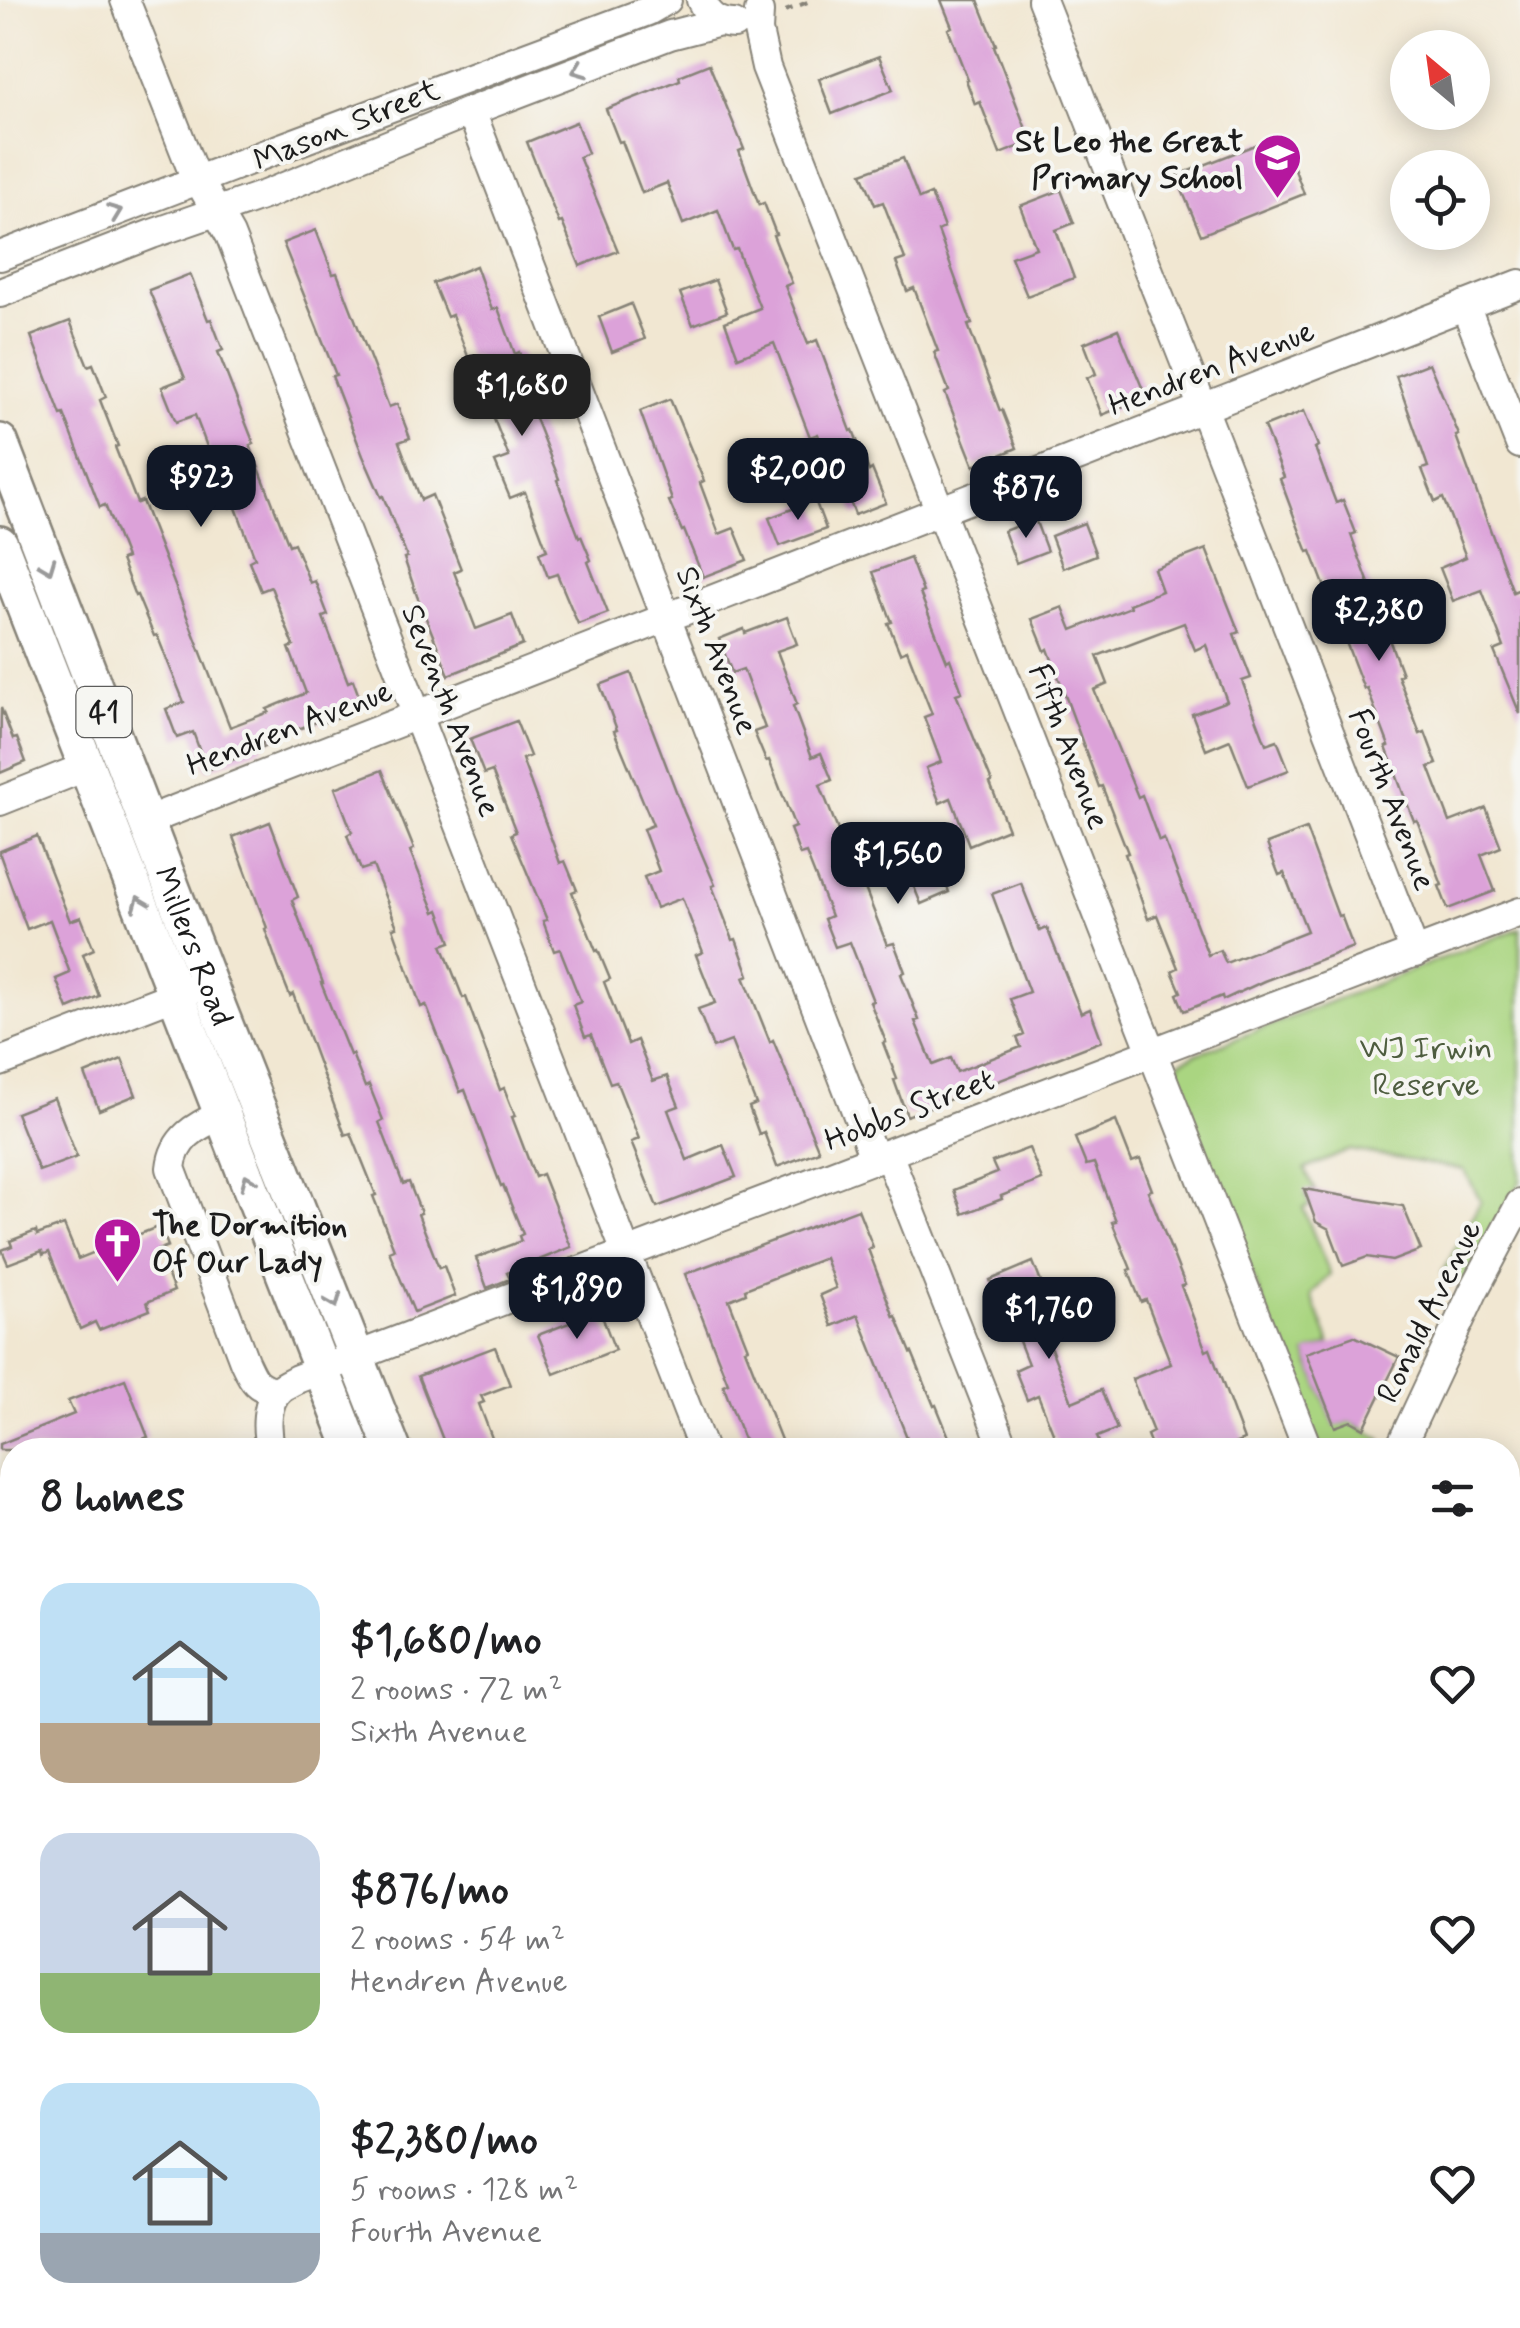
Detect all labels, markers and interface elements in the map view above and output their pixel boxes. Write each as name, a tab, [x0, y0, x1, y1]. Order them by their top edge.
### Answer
north arrow	[1390, 30, 1490, 130]
map controls	[1390, 30, 1490, 250]
one-way arrow	[572, 58, 589, 79]
street label: Mason Street	[247, 69, 446, 182]
place label: St Leo the Great Primary School	[1015, 121, 1243, 200]
school or university icon: St Leo the Great Primary School	[1252, 132, 1304, 200]
button: locate	[1390, 150, 1490, 250]
one-way arrow	[105, 203, 122, 224]
street label: Hendren Avenue	[1103, 310, 1321, 427]
pin: $1,680	[441, 354, 603, 439]
text: $1,680	[476, 365, 568, 407]
pin: $2,000	[717, 438, 879, 523]
pin: $923	[142, 445, 260, 530]
text: $2,000	[750, 449, 846, 491]
text: $923	[169, 456, 233, 498]
pin: $876	[967, 456, 1085, 541]
text: $876	[992, 467, 1060, 509]
one-way arrow	[36, 556, 56, 573]
street label: Sixth Avenue	[665, 560, 767, 741]
pin: $2,380	[1298, 579, 1460, 664]
text: $2,380	[1334, 590, 1424, 632]
street label: Seventh Avenue	[390, 598, 510, 823]
street label: Fifth Avenue	[1017, 658, 1119, 835]
street label: Hendren Avenue	[181, 670, 399, 787]
road number: 41	[76, 687, 132, 737]
street label: Fourth Avenue	[1337, 703, 1445, 897]
pin: $1,560	[817, 822, 979, 907]
text: $1,560	[853, 833, 943, 875]
street label: Millers Road	[143, 861, 242, 1032]
one-way arrow	[132, 895, 152, 913]
park label: WJ Irwin Reserve	[1359, 1028, 1493, 1107]
street label: Hobbs Street	[819, 1059, 1001, 1163]
one-way arrow	[239, 1173, 259, 1190]
place label: The Dormition Of Our Lady	[152, 1205, 347, 1284]
street label: Ronald Avenue	[1367, 1214, 1492, 1410]
church icon: The Dormition Of Our Lady	[91, 1216, 143, 1284]
pin: $1,890	[496, 1257, 658, 1342]
text: $1,890	[531, 1268, 623, 1310]
pin: $1,760	[968, 1277, 1130, 1362]
text: $1,760	[1004, 1288, 1094, 1330]
one-way arrow	[322, 1291, 342, 1309]
text: 8 homes	[40, 1471, 185, 1526]
icon: filters	[1425, 1471, 1480, 1526]
text: $1,680/mo	[350, 1614, 542, 1669]
icon: home	[120, 1623, 240, 1743]
icon: heart	[1425, 1656, 1480, 1711]
text: 2 rooms · 72 m²	[350, 1669, 563, 1711]
text: Sixth Avenue	[350, 1711, 527, 1753]
text: $876/mo	[350, 1864, 509, 1919]
icon: home	[120, 1873, 240, 1993]
icon: heart	[1425, 1906, 1480, 1961]
text: 2 rooms · 54 m²	[350, 1919, 565, 1961]
text: Hendren Avenue	[350, 1961, 568, 2003]
text: $2,380/mo	[350, 2114, 538, 2169]
icon: home	[120, 2123, 240, 2243]
icon: heart	[1425, 2156, 1480, 2211]
text: 5 rooms · 128 m²	[350, 2169, 578, 2211]
text: Fourth Avenue	[350, 2211, 542, 2253]

